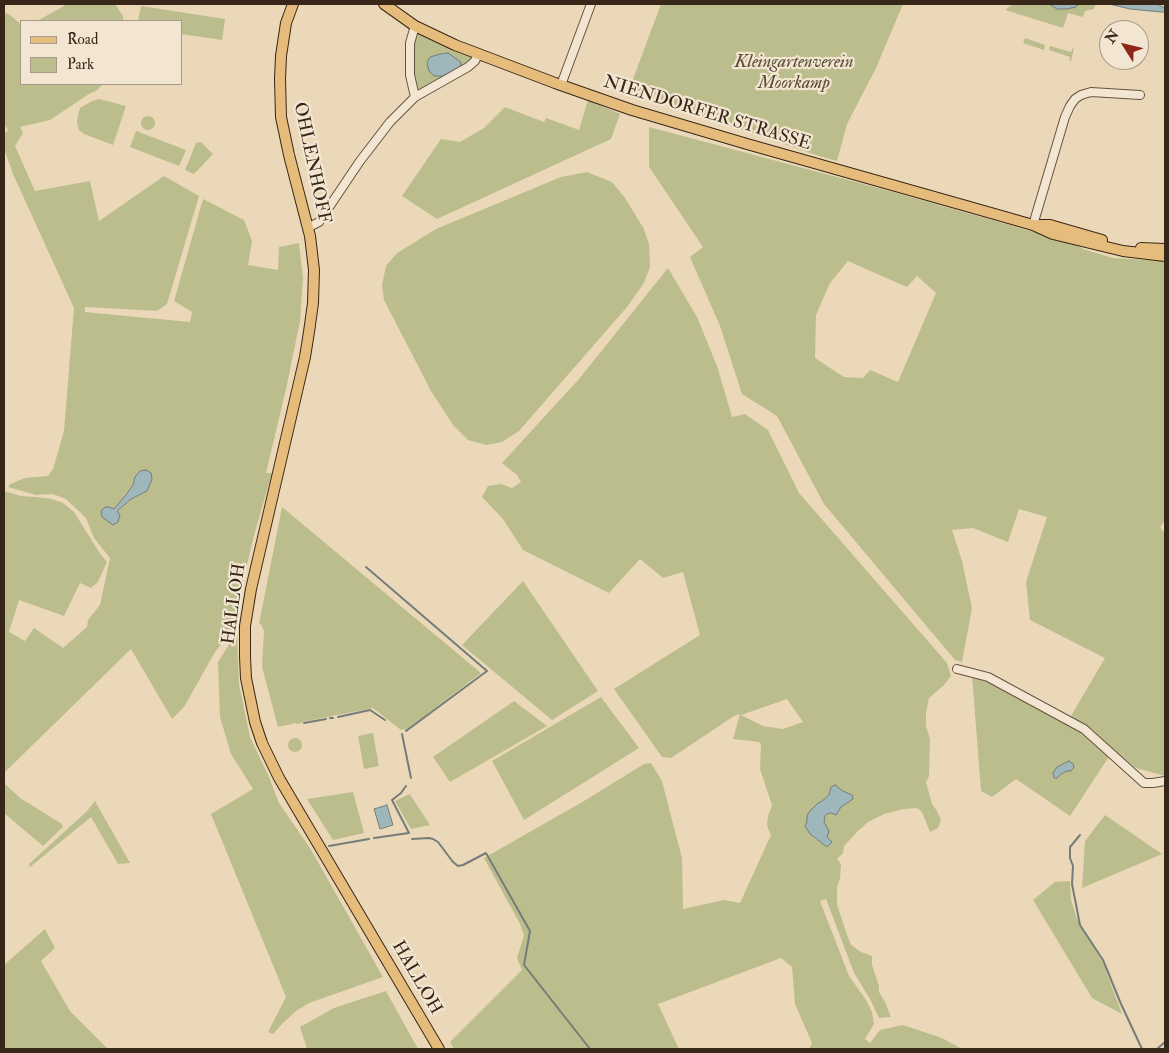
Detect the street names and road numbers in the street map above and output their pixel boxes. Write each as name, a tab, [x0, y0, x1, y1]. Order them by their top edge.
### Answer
street label: NIENDORFER STRASSE	[601, 72, 813, 156]
street label: OHLENHOFF	[288, 101, 334, 225]
street label: HALLOH	[219, 562, 251, 646]
street label: HALLOH	[386, 937, 446, 1019]

